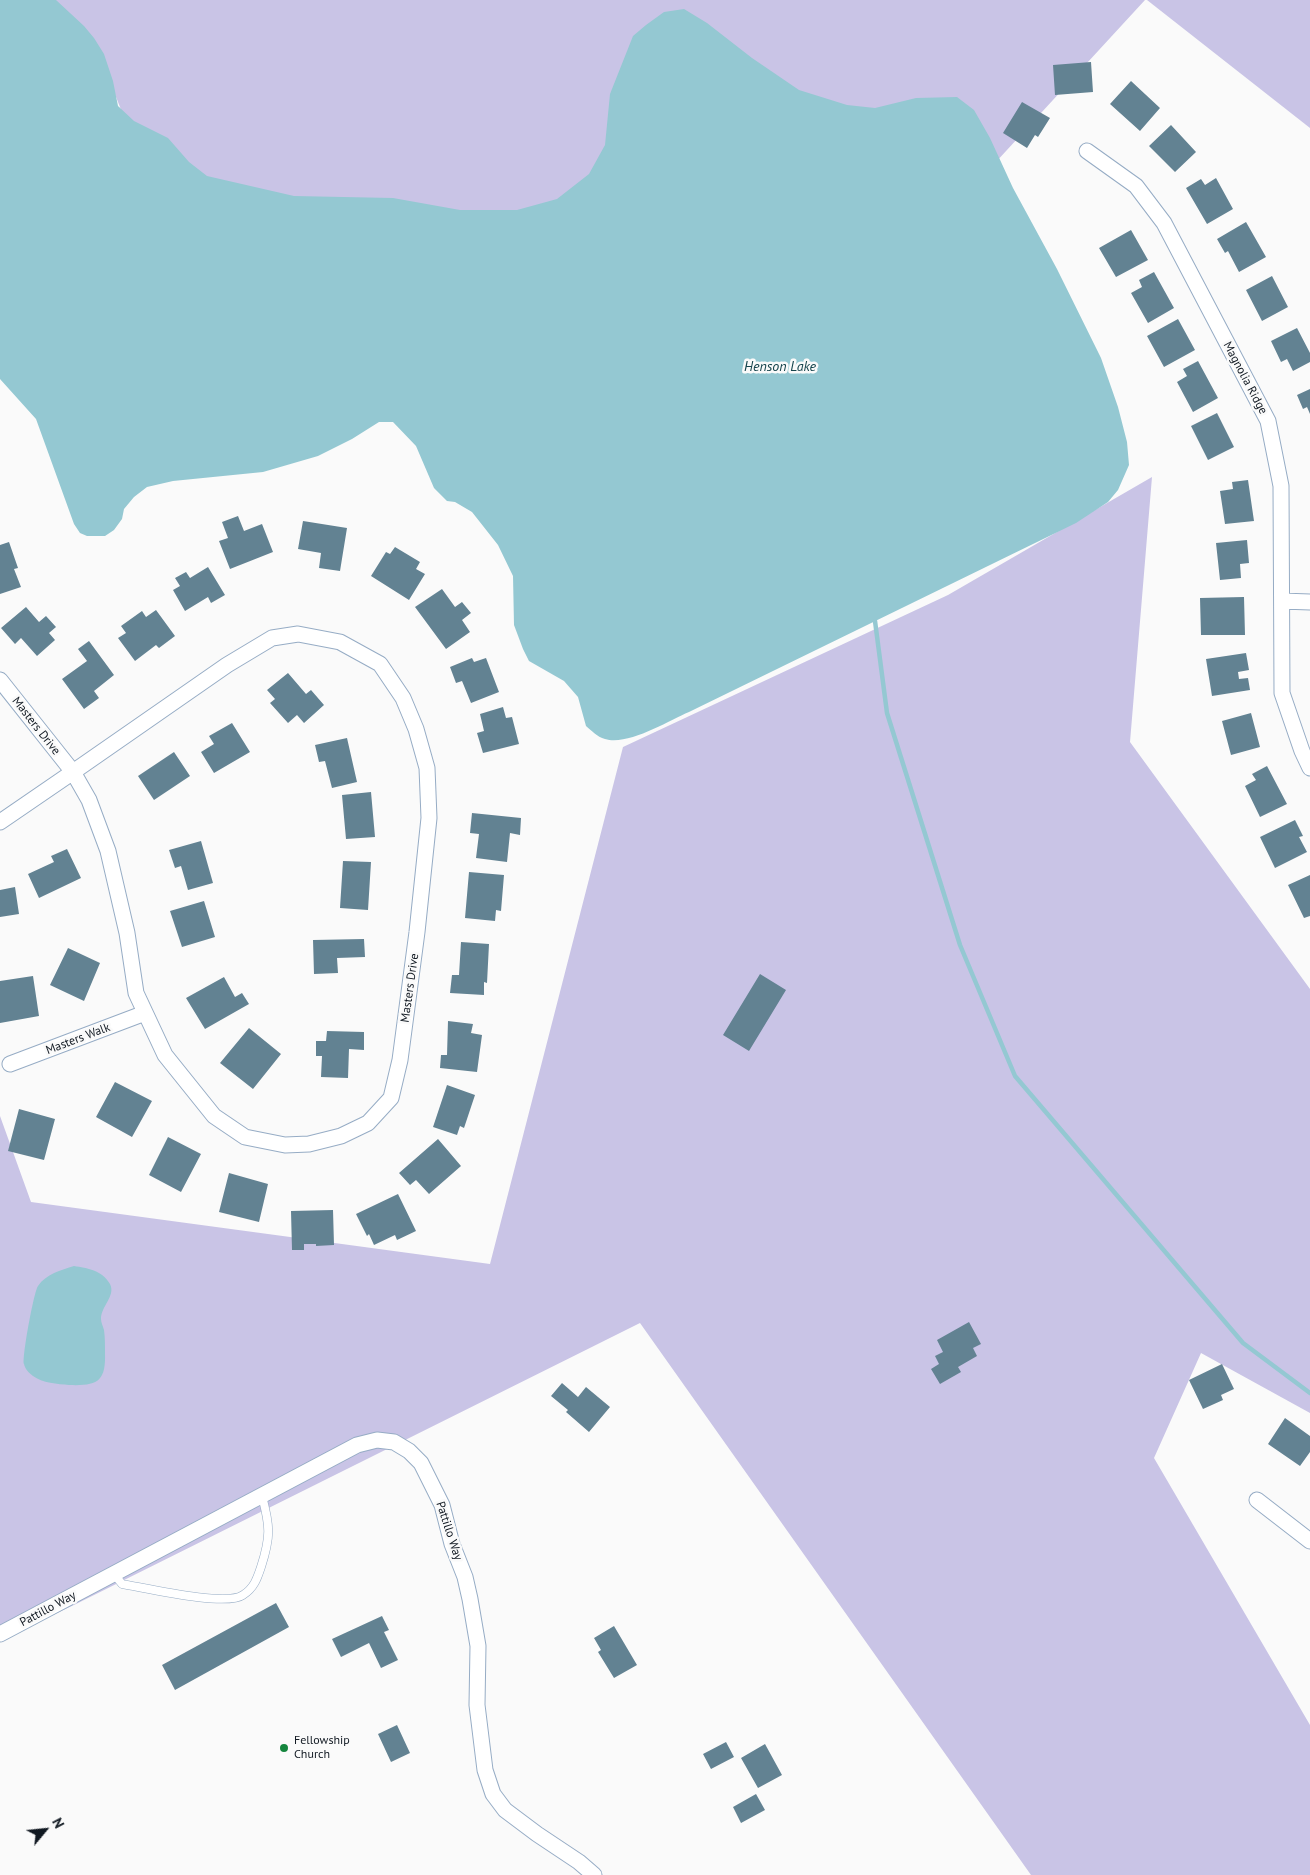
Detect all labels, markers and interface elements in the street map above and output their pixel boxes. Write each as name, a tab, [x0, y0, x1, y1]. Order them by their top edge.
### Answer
street label: Magnolia Ridge	[1220, 339, 1270, 417]
water label: Henson Lake	[744, 359, 816, 375]
street label: Masters Drive	[9, 694, 63, 758]
street label: Masters Drive	[398, 952, 422, 1024]
street label: Masters Walk	[44, 1020, 112, 1058]
street label: Pattillo Way	[433, 1500, 465, 1562]
street label: Pattillo Way	[18, 1588, 78, 1630]
place label: Fellowship Church	[294, 1734, 350, 1762]
marker: Fellowship Church	[278, 1742, 290, 1754]
north arrow	[20, 1805, 70, 1855]
text: N	[48, 1815, 68, 1831]

